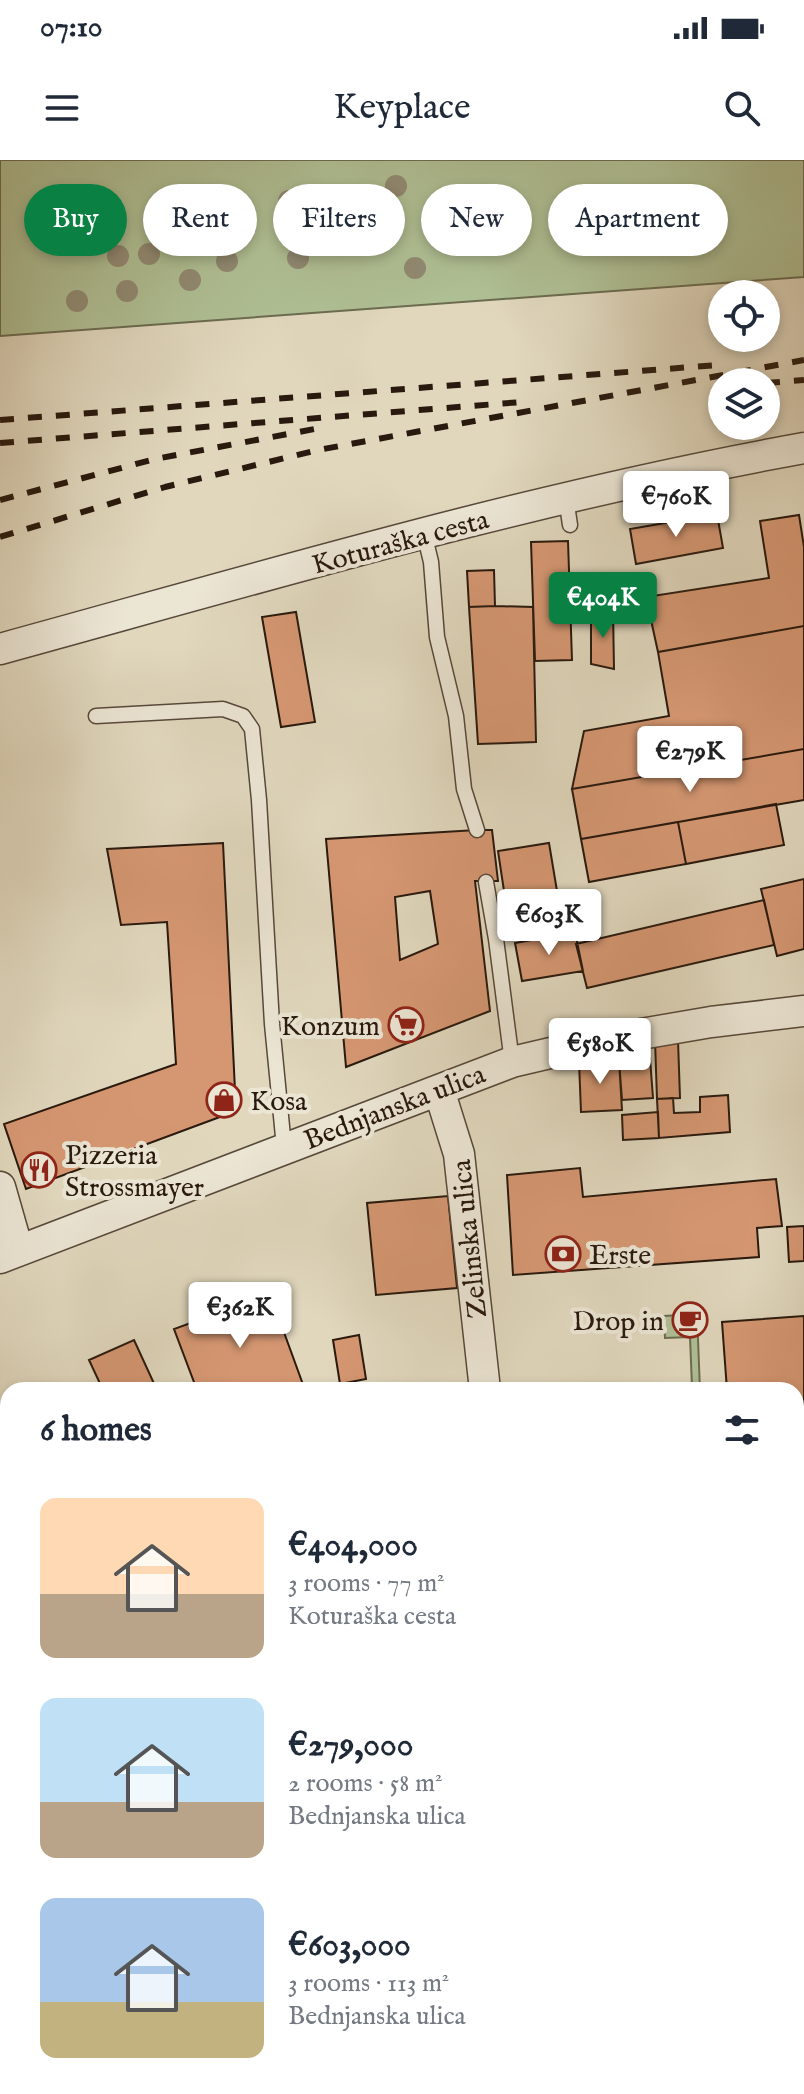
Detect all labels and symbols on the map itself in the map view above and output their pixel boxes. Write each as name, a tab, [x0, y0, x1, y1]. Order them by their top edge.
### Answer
pin: €760K	[620, 471, 732, 539]
street label: Koturaška cesta	[309, 503, 494, 584]
pin: €404K	[547, 572, 659, 640]
pin: €279K	[634, 726, 746, 794]
pin: €603K	[493, 889, 605, 957]
supermarket icon: Konzum	[387, 1006, 425, 1044]
place label: Konzum	[281, 1010, 380, 1045]
pin: €580K	[544, 1018, 656, 1086]
street label: Bednjanska ulica	[299, 1057, 491, 1159]
shop icon: Kosa	[205, 1081, 243, 1119]
place label: Kosa	[250, 1085, 308, 1120]
place label: Pizzeria Strossmayer	[65, 1139, 204, 1206]
restaurant icon: Pizzeria Strossmayer	[20, 1151, 58, 1189]
street label: Zelinska ulica	[445, 1157, 496, 1320]
bank icon: Erste	[544, 1235, 582, 1273]
place label: Erste	[589, 1239, 651, 1274]
pin: €362K	[184, 1282, 296, 1350]
cafe icon: Drop in	[671, 1301, 709, 1339]
place label: Drop in	[572, 1305, 664, 1340]

